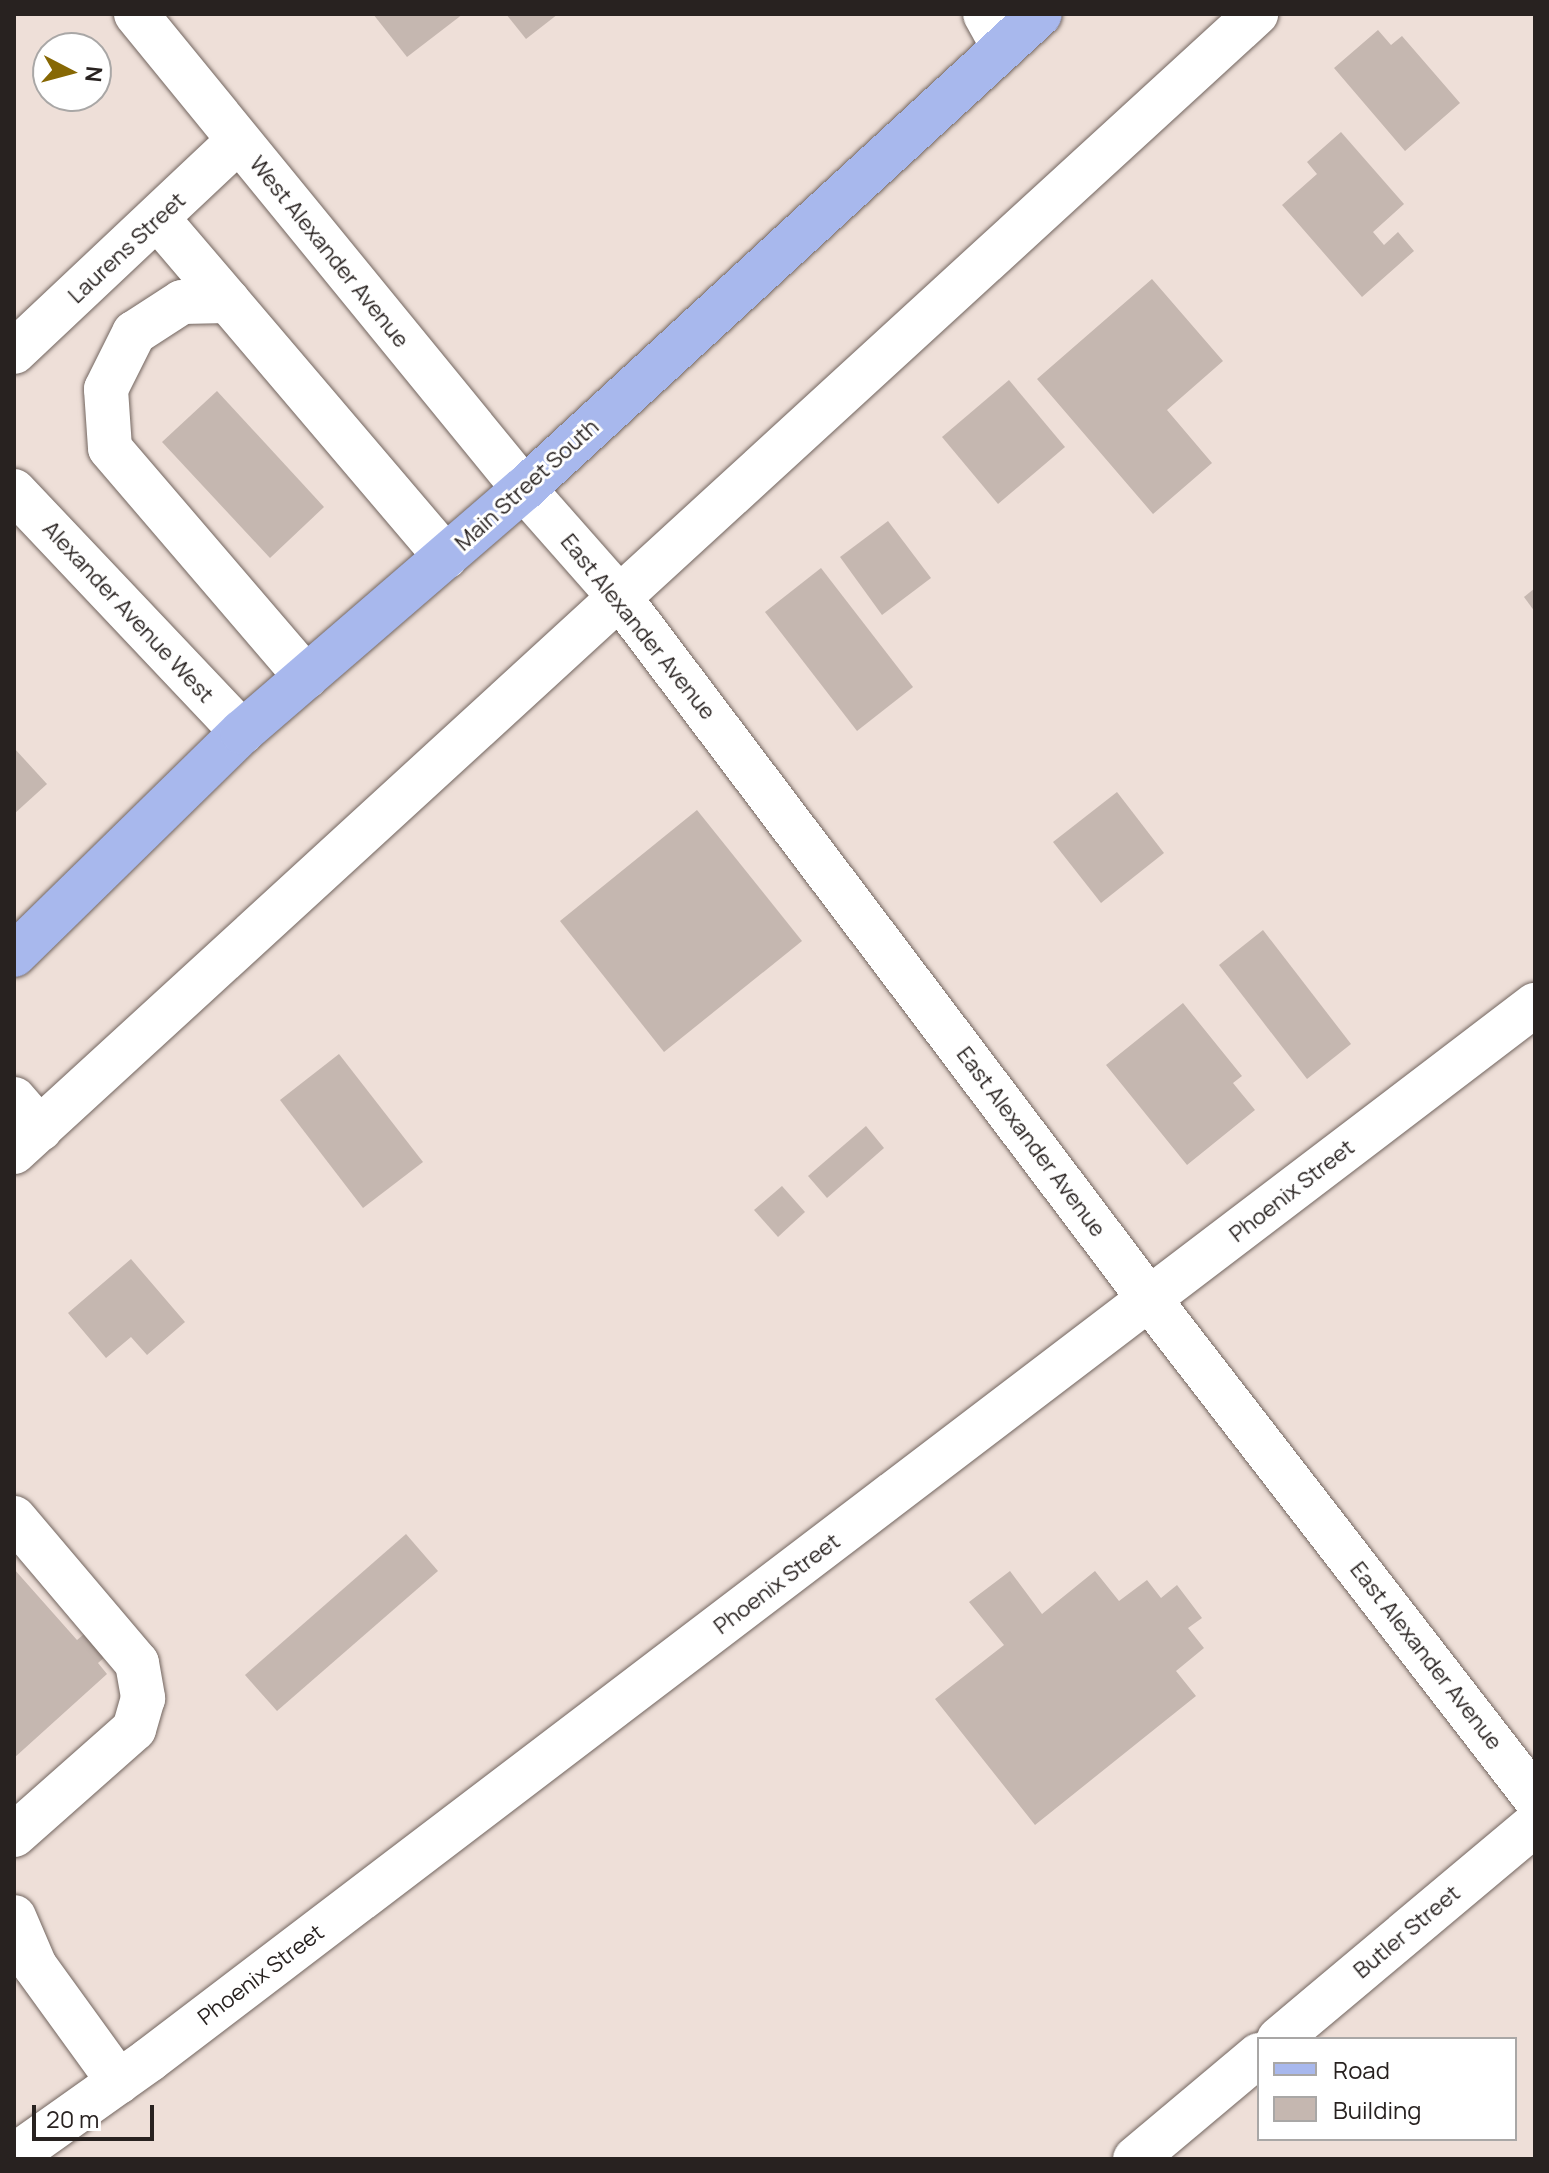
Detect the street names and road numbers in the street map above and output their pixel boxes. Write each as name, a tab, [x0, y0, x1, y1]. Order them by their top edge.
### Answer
street label: West Alexander Avenue	[244, 151, 414, 353]
street label: Laurens Street	[63, 187, 191, 309]
street label: Main Street South	[450, 414, 604, 556]
street label: Alexander Avenue West	[37, 516, 219, 708]
street label: East Alexander Avenue	[555, 529, 721, 725]
street label: East Alexander Avenue	[951, 1042, 1111, 1242]
street label: Phoenix Street	[1224, 1134, 1360, 1248]
street label: Phoenix Street	[709, 1528, 845, 1640]
street label: East Alexander Avenue	[1345, 1557, 1507, 1755]
street label: Butler Street	[1349, 1880, 1465, 1984]
street label: Phoenix Street	[193, 1919, 329, 2031]

